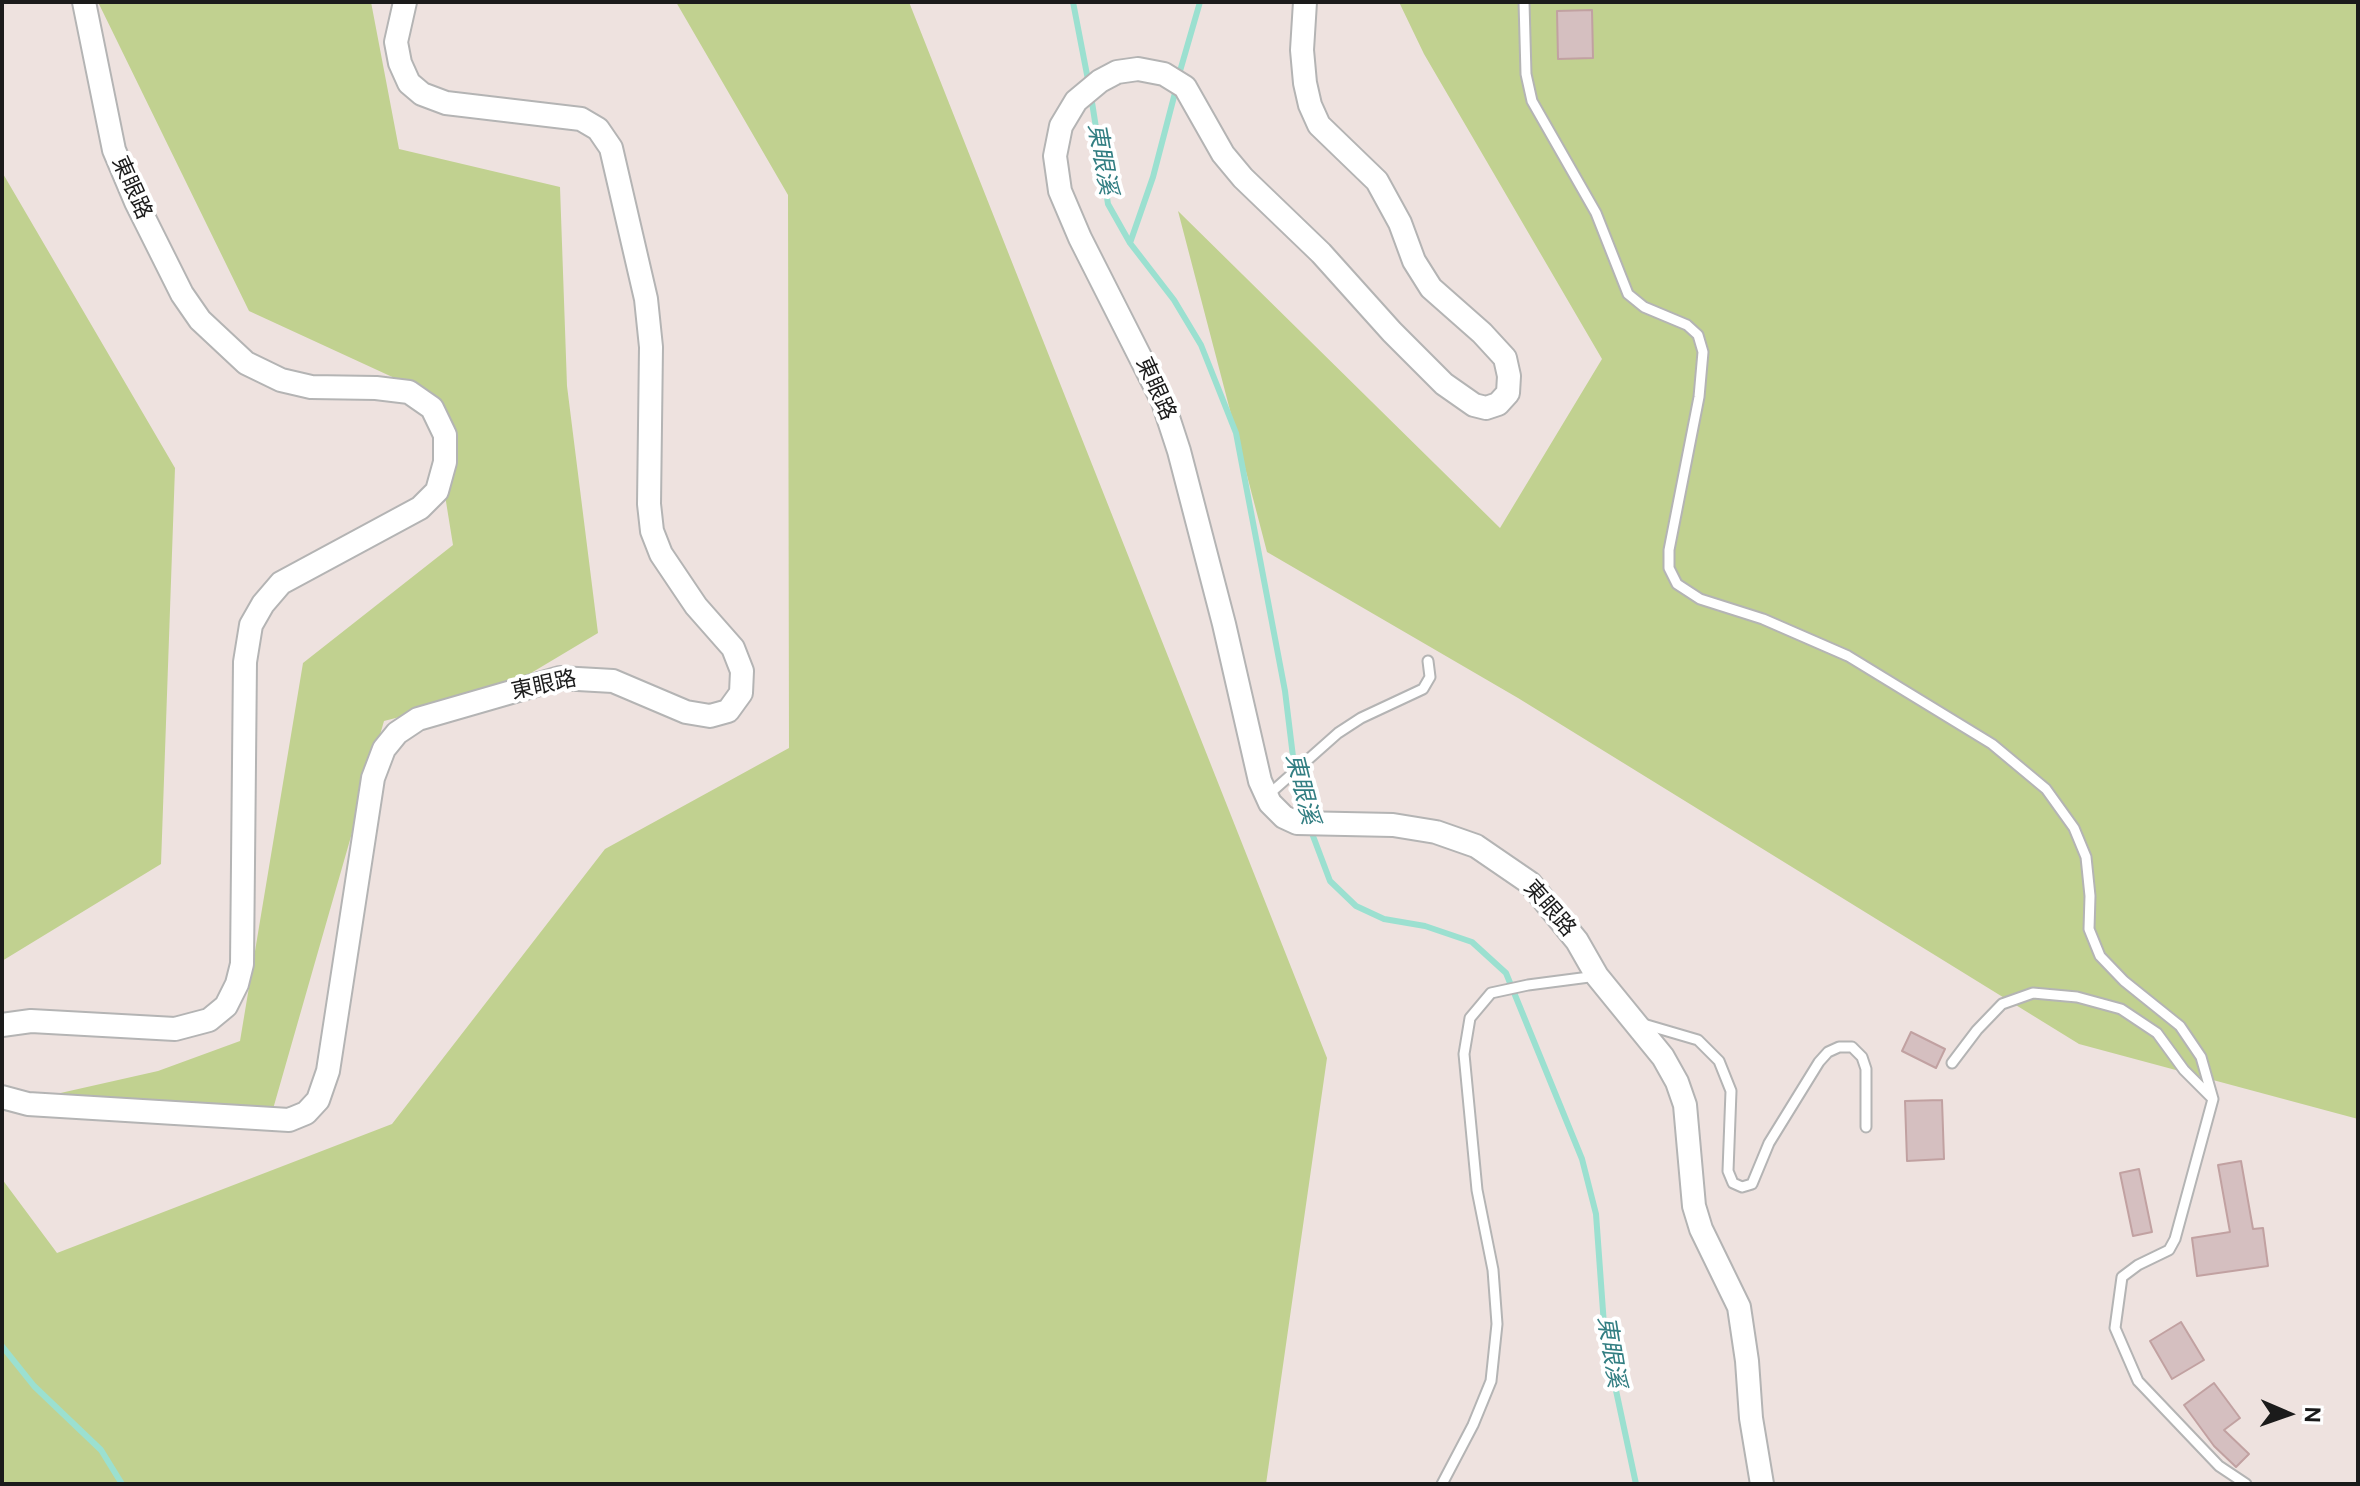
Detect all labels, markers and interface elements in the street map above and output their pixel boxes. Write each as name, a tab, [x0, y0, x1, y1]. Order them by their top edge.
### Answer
water label: 東眼溪	[1081, 121, 1121, 197]
street label: 東眼路	[106, 152, 156, 224]
street label: 東眼路	[1130, 353, 1180, 425]
street label: 東眼路	[509, 666, 579, 706]
water label: 東眼溪	[1278, 751, 1324, 827]
street label: 東眼路	[1517, 875, 1581, 943]
water label: 東眼溪	[1590, 1314, 1630, 1390]
north arrow	[2248, 1374, 2328, 1454]
text: N	[2298, 1406, 2327, 1423]

